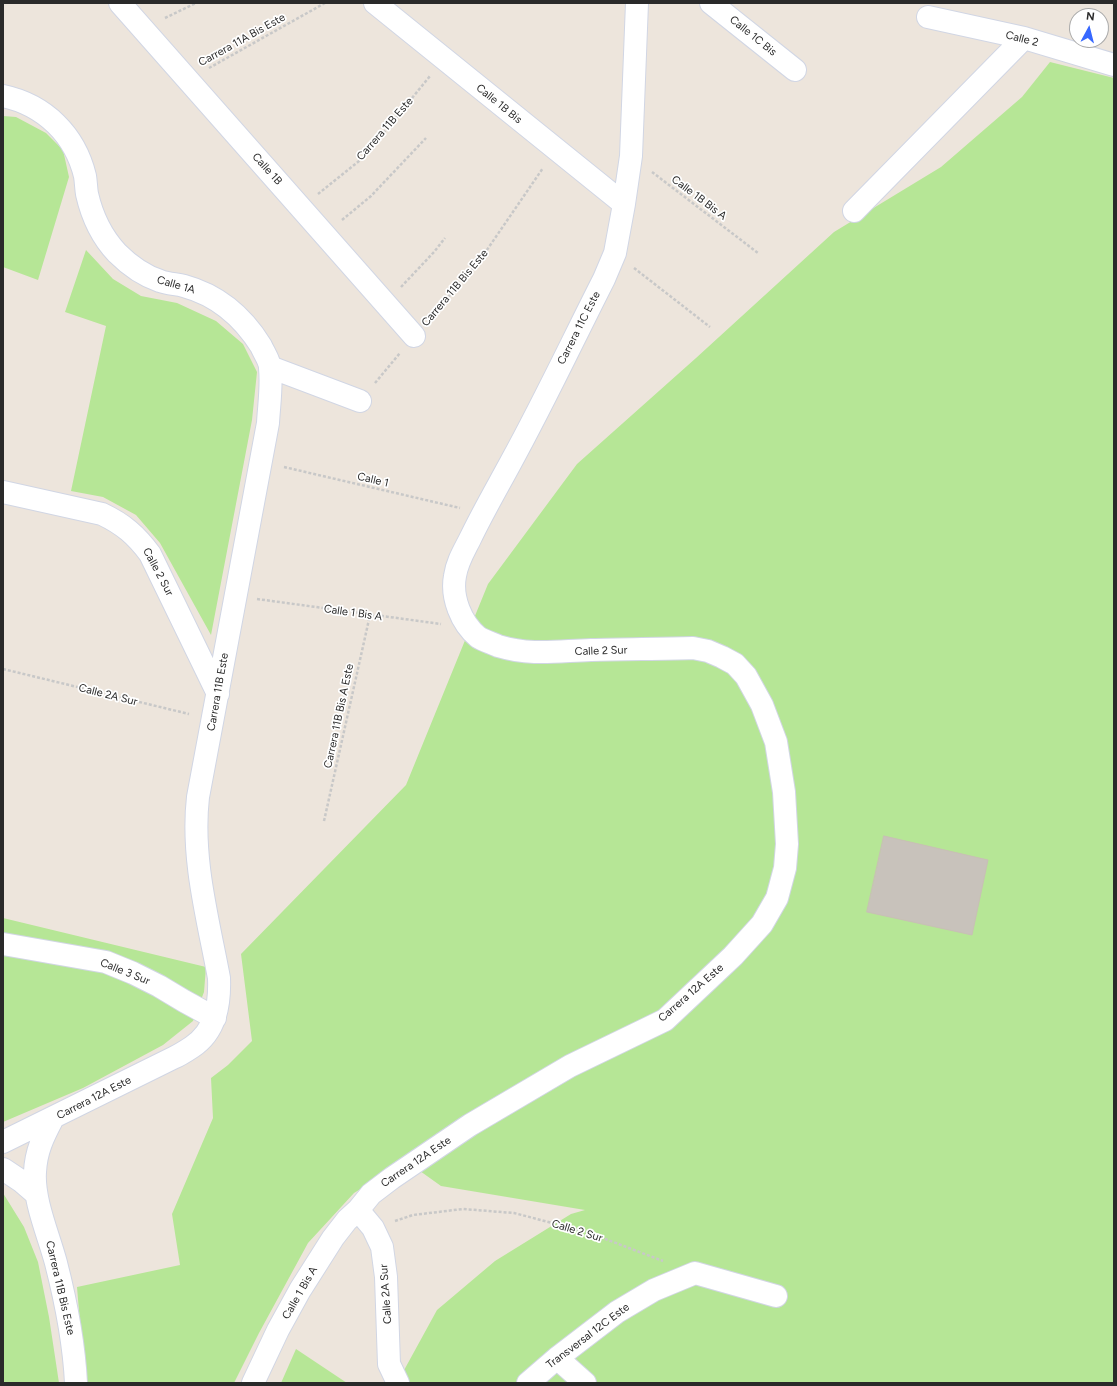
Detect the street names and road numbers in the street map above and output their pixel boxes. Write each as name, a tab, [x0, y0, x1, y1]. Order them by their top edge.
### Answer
street label: Carrera 11A Bis Este	[196, 11, 288, 69]
street label: Calle 1C Bis	[727, 13, 779, 59]
street label: Calle 2	[1004, 29, 1040, 49]
street label: Calle 1B Bis	[473, 81, 525, 127]
street label: Carrera 11B Este	[354, 95, 416, 163]
street label: Calle 1B	[249, 150, 285, 188]
street label: Calle 1B Bis A	[669, 173, 729, 223]
street label: Carrera 11B Bis Este	[419, 247, 491, 329]
street label: Calle 1A	[155, 273, 197, 297]
street label: Carrera 11C Este	[555, 289, 603, 367]
street label: Calle 1	[356, 470, 390, 490]
street label: Calle 2 Sur	[140, 546, 176, 598]
street label: Calle 1 Bis A	[323, 602, 383, 624]
street label: Calle 2 Sur	[574, 643, 628, 659]
street label: Carrera 11B Este	[205, 652, 231, 732]
street label: Carrera 11B Bis A Este	[321, 662, 357, 770]
street label: Calle 2A Sur	[77, 681, 139, 709]
street label: Calle 3 Sur	[98, 956, 152, 988]
street label: Carrera 12A Este	[656, 961, 726, 1025]
street label: Carrera 12A Este	[55, 1074, 133, 1122]
street label: Carrera 12A Este	[378, 1134, 454, 1190]
street label: Calle 2 Sur	[550, 1217, 604, 1245]
street label: Carrera 11B Bis Este	[43, 1240, 77, 1336]
street label: Calle 1 Bis A	[280, 1264, 320, 1322]
street label: Calle 2A Sur	[377, 1264, 395, 1324]
street label: Transversal 12C Este	[544, 1301, 632, 1371]

